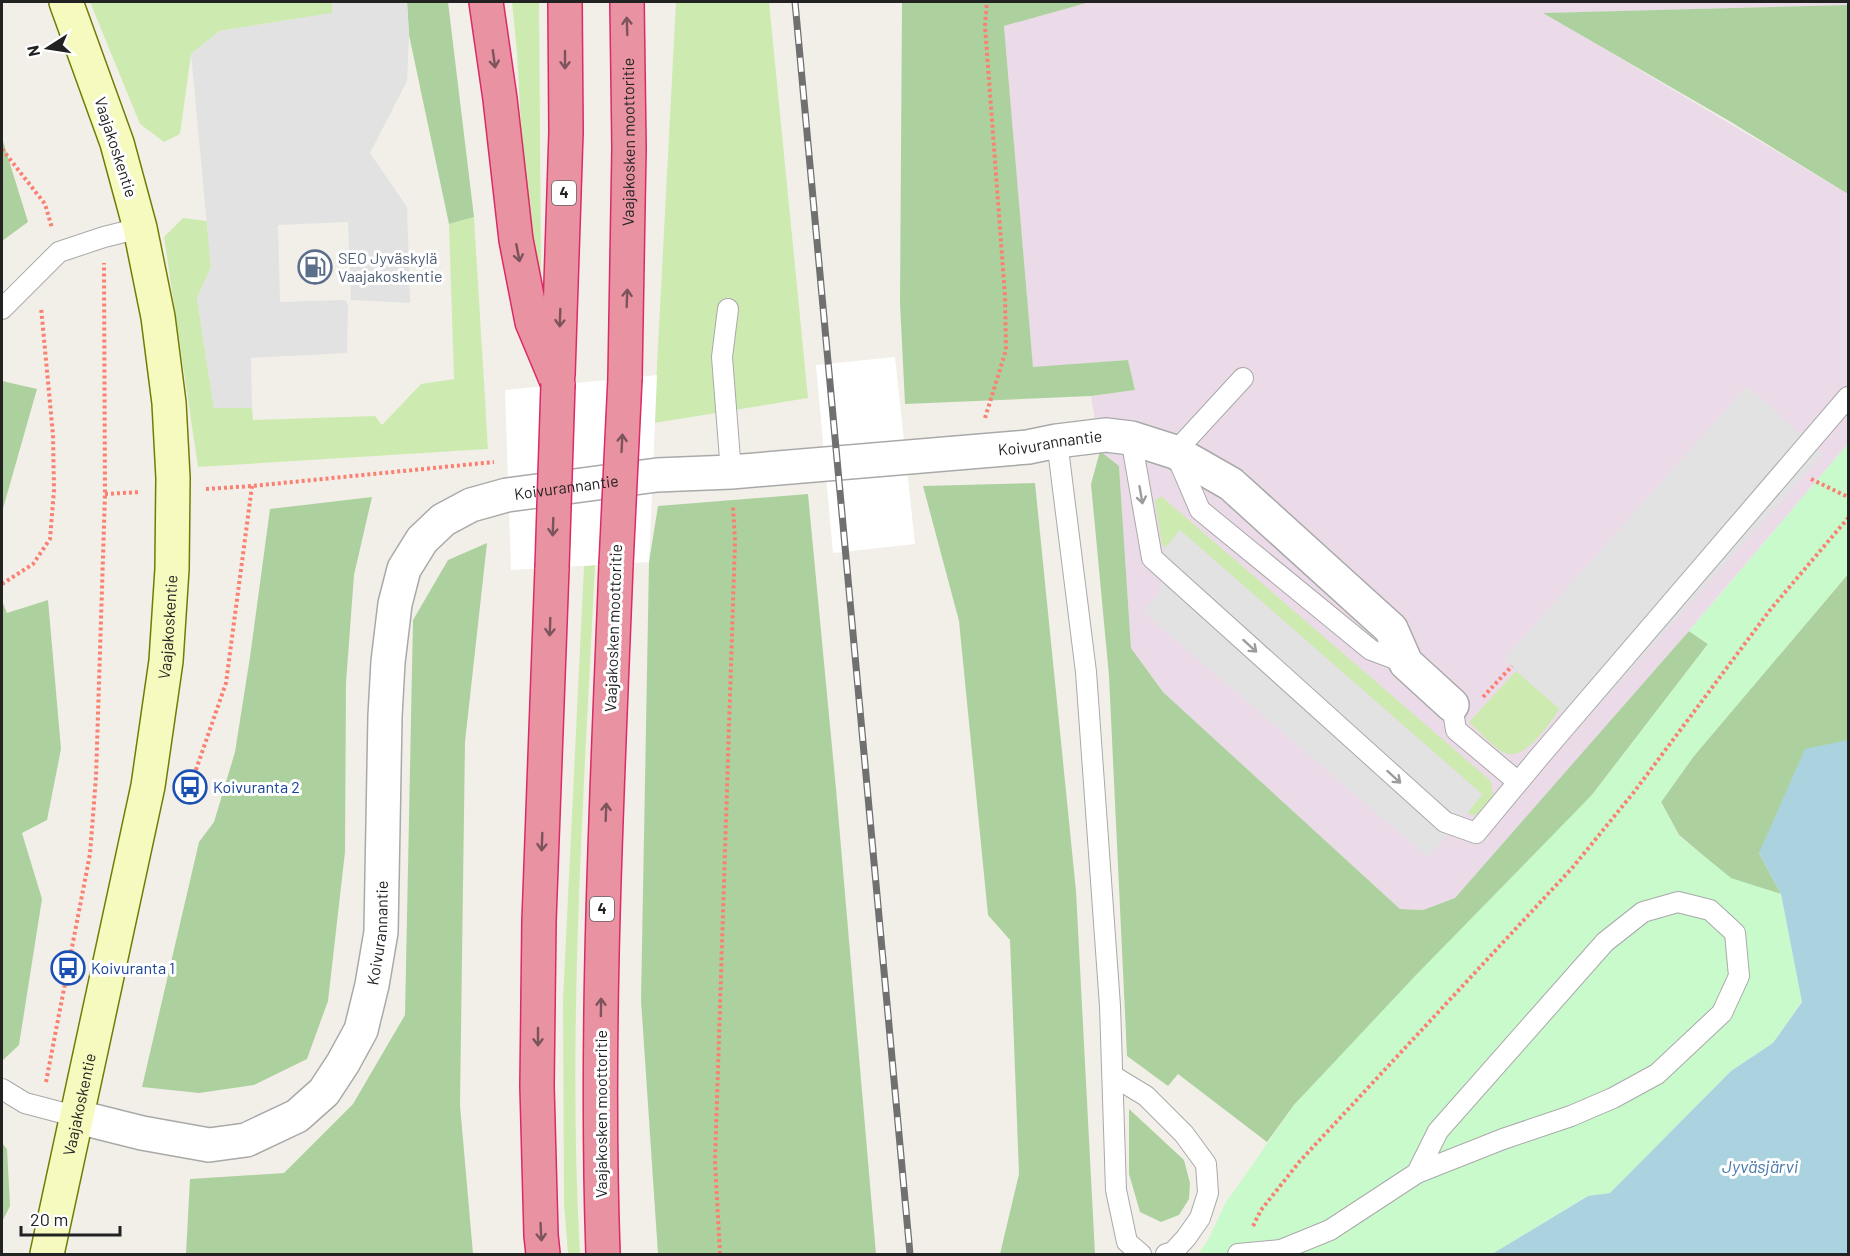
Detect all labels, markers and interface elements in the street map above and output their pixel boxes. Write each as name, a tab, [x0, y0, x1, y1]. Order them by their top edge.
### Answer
one-way arrow	[622, 17, 633, 37]
north arrow	[18, 18, 78, 78]
text: N	[22, 44, 43, 58]
one-way arrow	[489, 49, 500, 69]
one-way arrow	[559, 49, 571, 69]
street label: Vaajakosken moottoritie	[618, 58, 638, 226]
street label: Vaajakoskentie	[91, 94, 142, 199]
road number: 4	[552, 181, 576, 205]
one-way arrow	[513, 243, 524, 262]
place label: SEO Jyväskylä Vaajakoskentie	[338, 248, 443, 285]
fuel station icon: SEO Jyväskylä Vaajakoskentie	[297, 249, 333, 285]
one-way arrow	[622, 289, 633, 309]
one-way arrow	[555, 307, 566, 327]
street label: Koivurannantie	[997, 426, 1103, 458]
one-way arrow	[616, 434, 627, 454]
street label: Koivurannantie	[513, 470, 620, 503]
one-way arrow	[1136, 485, 1147, 504]
one-way arrow	[548, 516, 559, 536]
street label: Vaajakosken moottoritie	[600, 544, 625, 712]
street label: Vaajakoskentie	[153, 574, 181, 680]
one-way arrow	[544, 616, 556, 636]
one-way arrow	[1242, 639, 1257, 653]
bus stop icon: Koivuranta 2	[172, 769, 208, 805]
one-way arrow	[1387, 770, 1402, 784]
place label: Koivuranta 2	[213, 777, 300, 796]
one-way arrow	[600, 803, 611, 823]
one-way arrow	[536, 832, 547, 852]
street label: Koivurannantie	[362, 880, 391, 986]
road number: 4	[590, 897, 614, 921]
bus stop icon: Koivuranta 1	[50, 950, 86, 986]
place label: Koivuranta 1	[91, 958, 175, 977]
one-way arrow	[595, 998, 606, 1018]
one-way arrow	[532, 1027, 544, 1047]
street label: Vaajakosken moottoritie	[591, 1030, 610, 1198]
street label: Vaajakoskentie	[58, 1051, 99, 1157]
water label: Jyväsjärvi	[1722, 1155, 1799, 1177]
scale bar	[21, 1199, 120, 1237]
text: 20 m	[30, 1208, 68, 1230]
one-way arrow	[536, 1222, 547, 1242]

